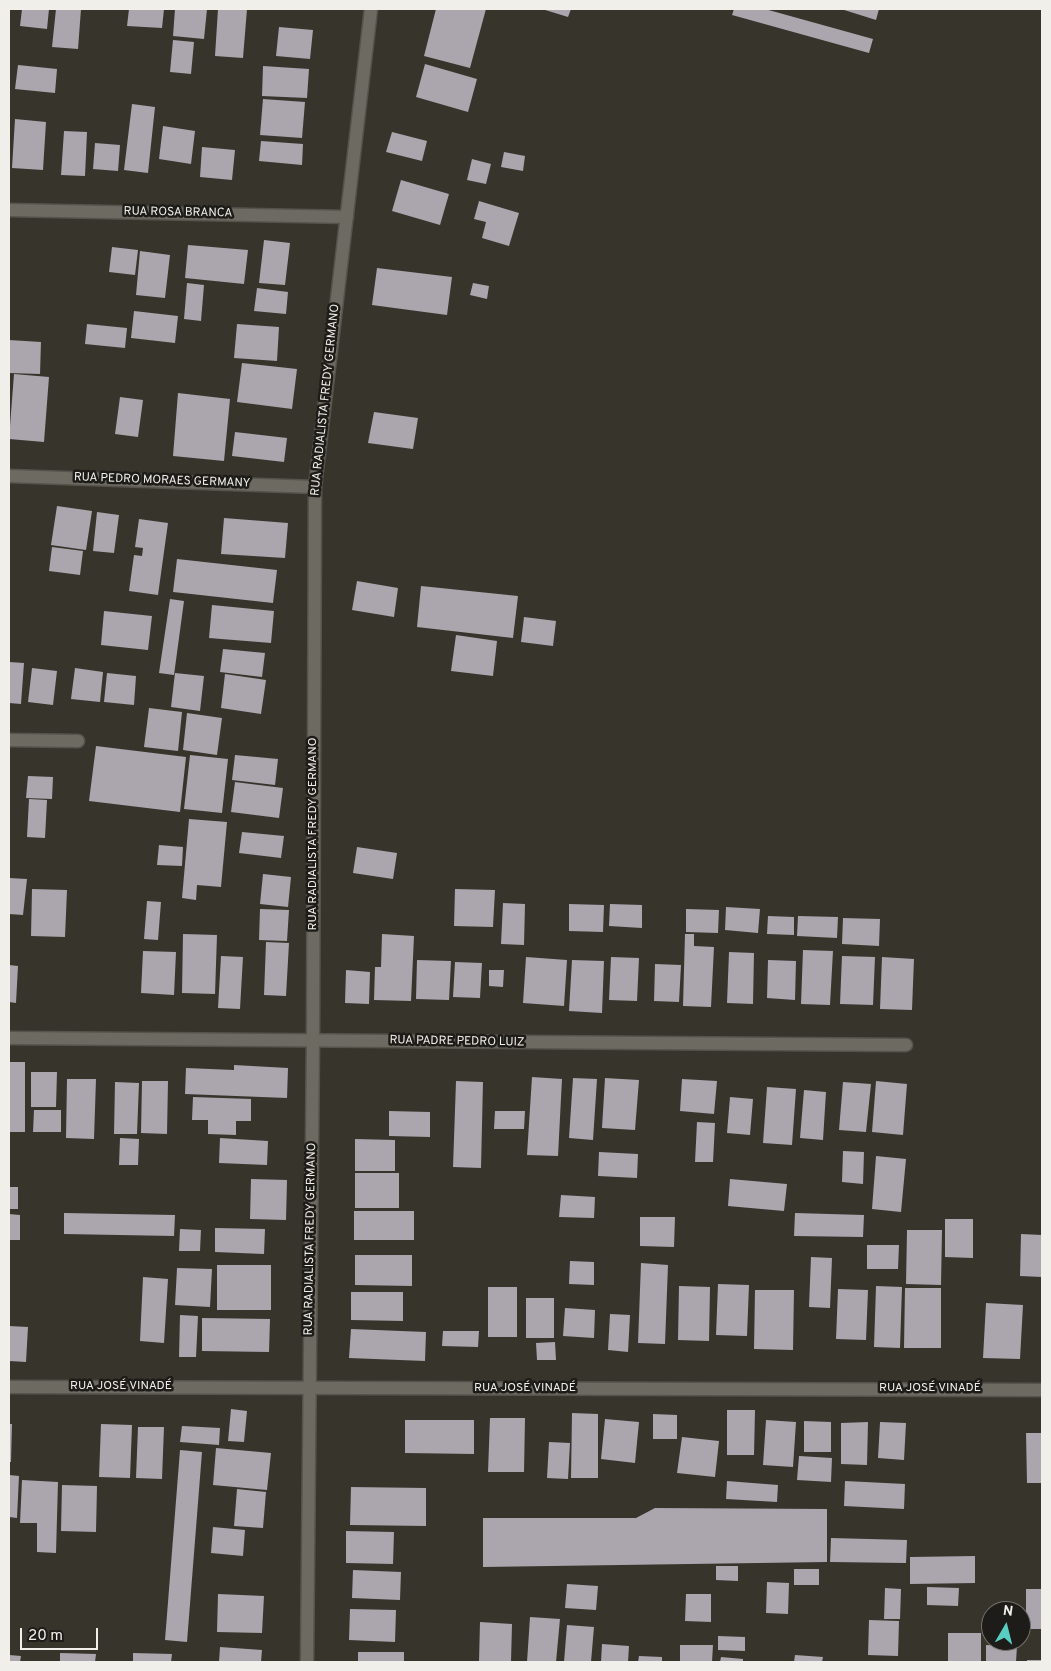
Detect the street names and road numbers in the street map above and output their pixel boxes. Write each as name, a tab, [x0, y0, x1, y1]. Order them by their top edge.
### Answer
street label: RUA ROSA BRANCA	[124, 205, 232, 221]
street label: RUA RADIALISTA FREDY GERMANO	[309, 303, 343, 497]
street label: RUA PEDRO MORAES GERMANY	[74, 471, 250, 491]
street label: RUA RADIALISTA FREDY GERMANO	[307, 738, 321, 930]
street label: RUA PADRE PEDRO LUIZ	[389, 1034, 525, 1050]
street label: RUA RADIALISTA FREDY GERMANO	[302, 1142, 320, 1336]
street label: RUA JOSÉ VINADÉ	[70, 1380, 172, 1394]
street label: RUA JOSÉ VINADÉ	[474, 1382, 576, 1396]
street label: RUA JOSÉ VINADÉ	[879, 1382, 981, 1396]

